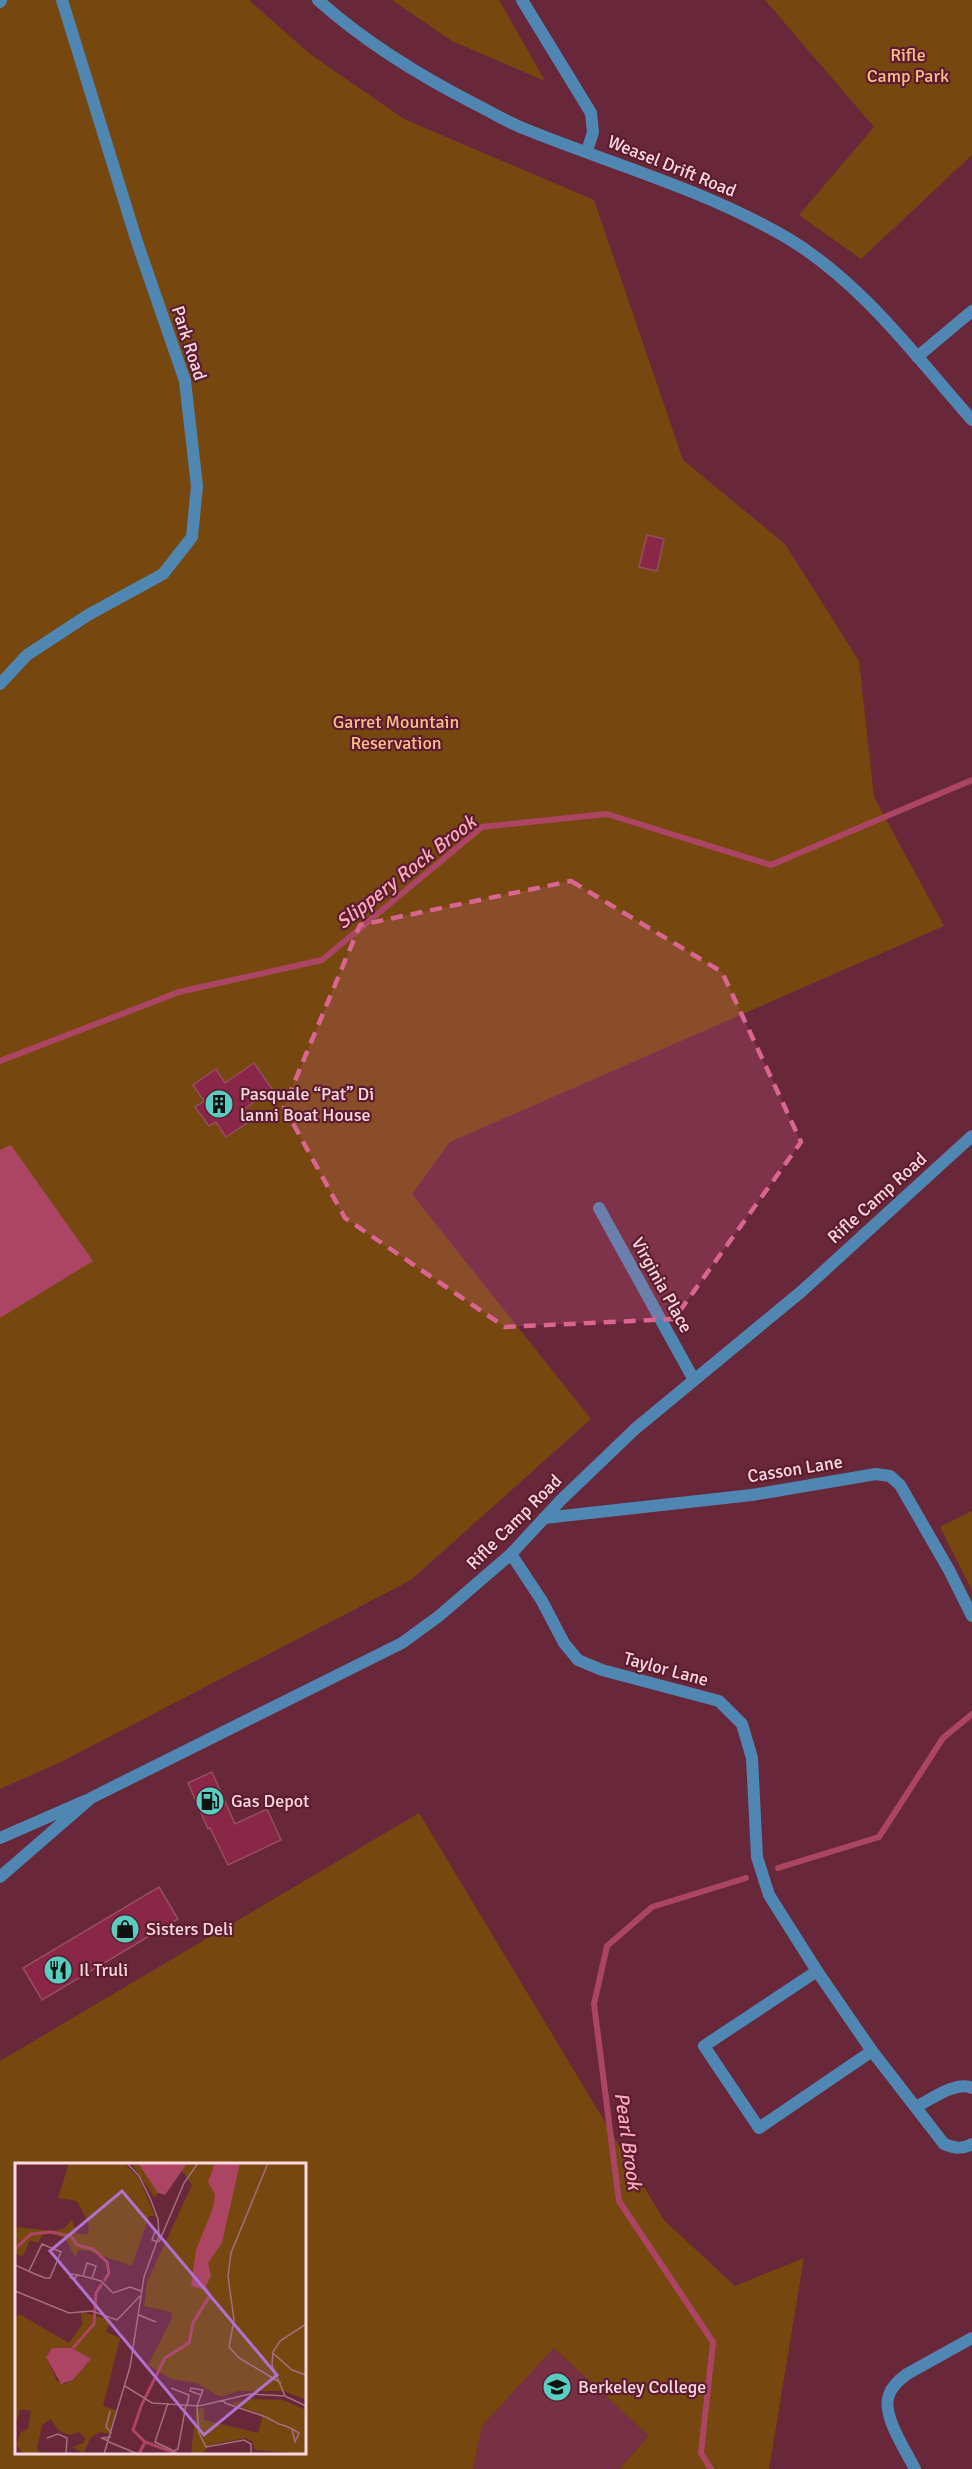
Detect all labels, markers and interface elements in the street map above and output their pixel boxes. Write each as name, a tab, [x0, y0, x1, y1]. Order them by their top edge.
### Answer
park label: Rifle Camp Park	[867, 44, 949, 87]
street label: Weasel Drift Road	[605, 130, 739, 202]
street label: Park Road	[167, 303, 211, 383]
park label: Garret Mountain Reservation	[333, 711, 459, 754]
water label: Slippery Rock Brook	[331, 808, 483, 934]
place label: Pasquale “Pat” Di lanni Boat House	[240, 1083, 374, 1126]
building icon: Pasquale “Pat” Di lanni Boat House	[203, 1088, 235, 1120]
street label: Rifle Camp Road	[823, 1148, 931, 1248]
street label: Virginia Place	[627, 1233, 697, 1337]
street label: Casson Lane	[746, 1451, 844, 1487]
street label: Rifle Camp Road	[462, 1470, 566, 1574]
street label: Taylor Lane	[621, 1647, 711, 1691]
fuel station icon: Gas Depot	[194, 1785, 226, 1817]
place label: Gas Depot	[231, 1790, 309, 1812]
shop icon: Sisters Deli	[109, 1913, 141, 1945]
place label: Sisters Deli	[146, 1918, 233, 1940]
restaurant icon: Il Truli	[42, 1954, 74, 1986]
place label: Il Truli	[79, 1959, 128, 1981]
water label: Pearl Brook	[609, 2091, 647, 2193]
inset map	[15, 2163, 306, 2454]
school or university icon: Berkeley College	[541, 2371, 573, 2403]
place label: Berkeley College	[578, 2376, 706, 2398]

